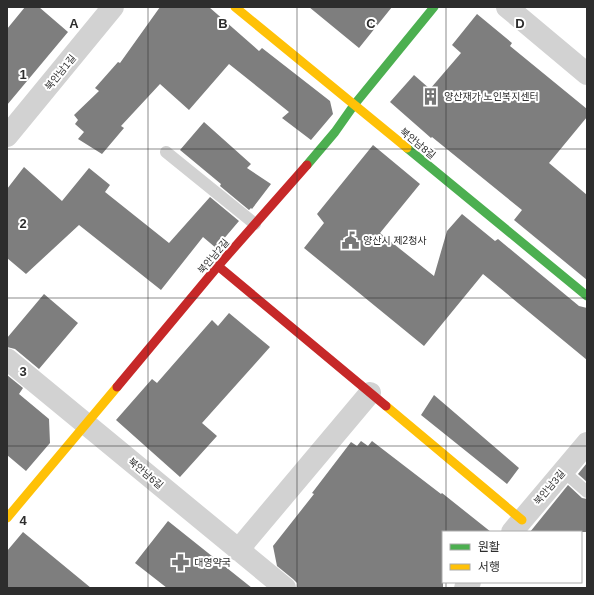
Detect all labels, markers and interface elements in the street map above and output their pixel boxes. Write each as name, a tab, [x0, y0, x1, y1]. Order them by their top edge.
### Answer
text: A	[69, 16, 79, 31]
text: B	[218, 16, 228, 31]
text: C	[366, 16, 376, 31]
text: D	[515, 16, 525, 31]
street label: 북안남1길	[43, 52, 78, 92]
text: 1	[19, 67, 27, 82]
building icon: 양산재가 노인복지센터	[421, 86, 441, 106]
place label: 양산재가 노인복지센터	[444, 91, 539, 102]
street label: 북안남8길	[398, 126, 438, 161]
text: 2	[19, 216, 27, 231]
public building icon: 양산시 제2청사	[340, 230, 360, 250]
place label: 양산시 제2청사	[363, 235, 427, 246]
street label: 북안남2길	[196, 237, 231, 276]
text: 3	[19, 364, 27, 379]
street label: 북안남6길	[126, 456, 165, 491]
street label: 북안남3길	[532, 468, 567, 507]
text: 4	[19, 513, 27, 528]
legend	[442, 531, 582, 583]
text: 원활	[478, 540, 500, 554]
pharmacy icon: 대영약국	[171, 552, 191, 572]
place label: 대영약국	[194, 557, 231, 568]
text: 서행	[478, 560, 500, 574]

